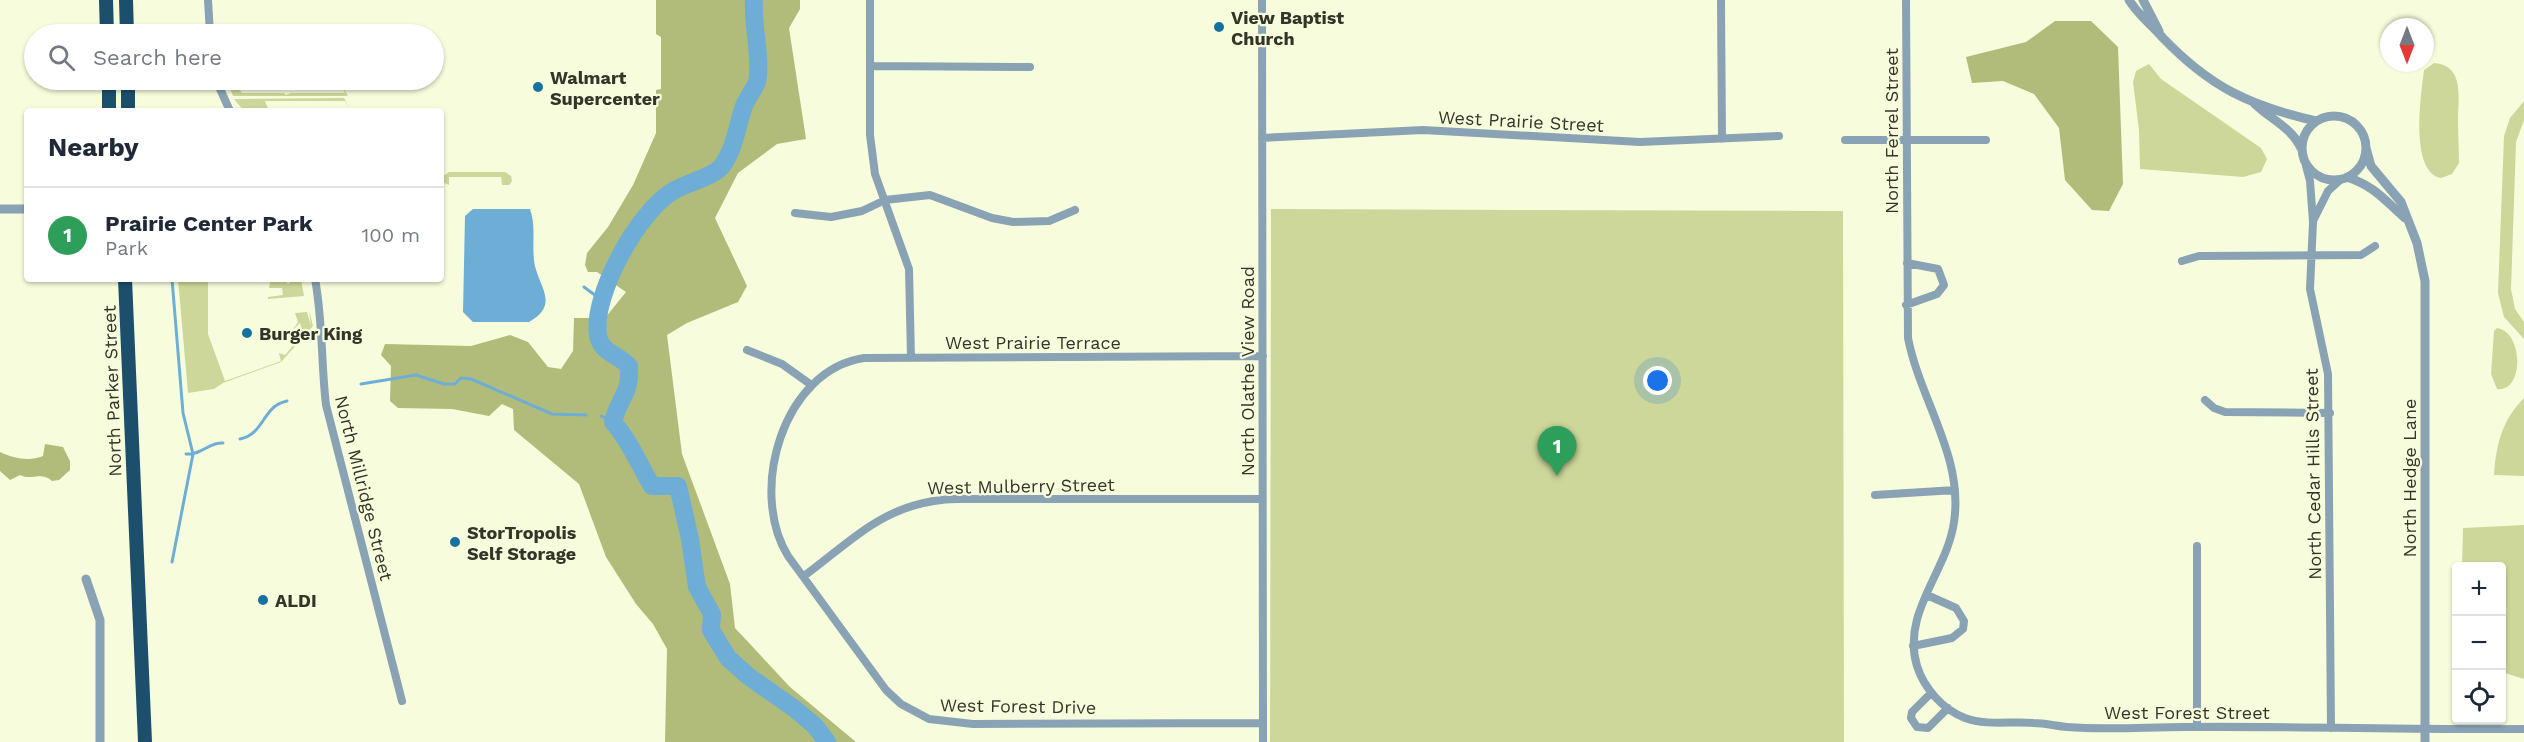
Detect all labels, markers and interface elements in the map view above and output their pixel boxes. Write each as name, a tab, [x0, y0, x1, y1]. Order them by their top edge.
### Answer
place label: View Baptist Church	[1231, 7, 1344, 49]
north arrow	[2380, 18, 2434, 72]
marker: View Baptist Church	[1212, 20, 1226, 34]
search box	[24, 24, 444, 90]
icon: search	[45, 41, 78, 74]
text: Search here	[93, 45, 222, 70]
street label: North Ferrel Street	[1881, 48, 1902, 214]
place label: Walmart Supercenter	[550, 67, 660, 109]
marker: Walmart Supercenter	[531, 80, 545, 94]
street label: West Prairie Street	[1438, 106, 1605, 136]
text: Nearby	[48, 132, 139, 162]
text: Prairie Center Park	[105, 211, 313, 236]
text: 1	[63, 223, 72, 247]
text: 100 m	[361, 223, 420, 247]
text: Park	[105, 236, 148, 260]
street label: North Olathe View Road	[1237, 266, 1258, 476]
street label: North Parker Street	[98, 304, 125, 477]
place label: Burger King	[259, 323, 363, 344]
marker: Burger King	[240, 326, 254, 340]
street label: West Prairie Terrace	[945, 332, 1121, 353]
your location	[1643, 366, 1672, 395]
street label: North Cedar Hills Street	[2301, 368, 2325, 580]
street label: North Millridge Street	[331, 393, 397, 583]
street label: North Hedge Lane	[2399, 399, 2420, 557]
pin: 1	[1538, 426, 1576, 476]
street label: West Mulberry Street	[927, 474, 1115, 498]
place label: StorTropolis Self Storage	[467, 522, 577, 564]
marker: StorTropolis Self Storage	[448, 535, 462, 549]
map controls	[2452, 562, 2506, 724]
button: +	[2452, 562, 2506, 616]
place label: ALDI	[275, 590, 317, 611]
marker: ALDI	[256, 593, 270, 607]
button: −	[2452, 616, 2506, 670]
button: locate	[2452, 670, 2506, 724]
street label: West Forest Drive	[940, 694, 1096, 718]
street label: West Forest Street	[2104, 702, 2270, 723]

